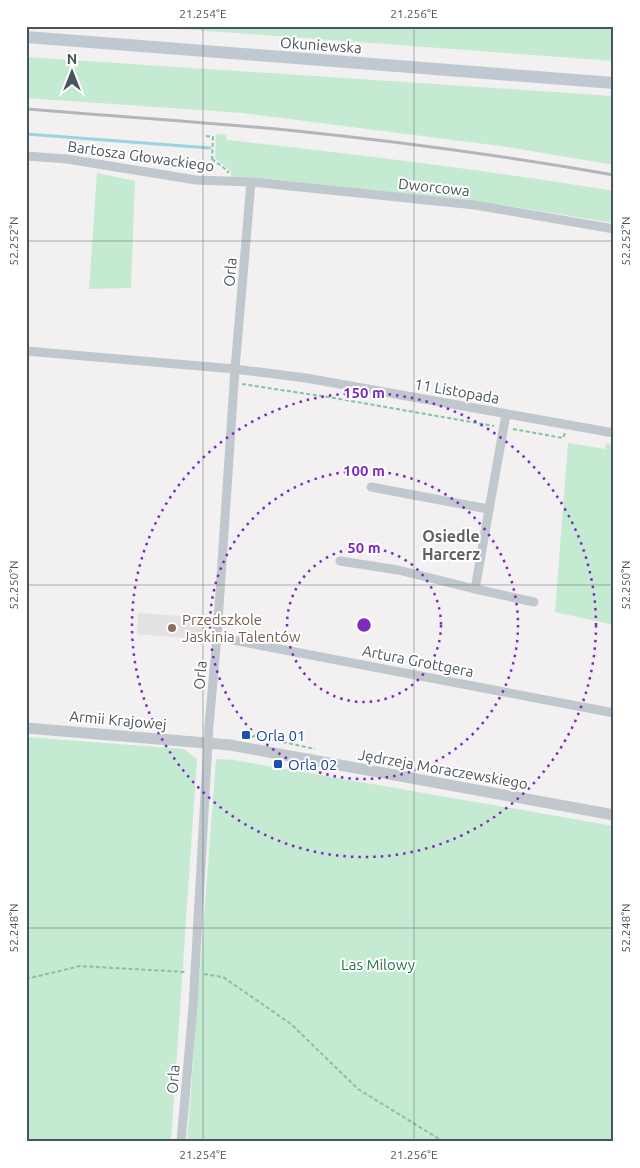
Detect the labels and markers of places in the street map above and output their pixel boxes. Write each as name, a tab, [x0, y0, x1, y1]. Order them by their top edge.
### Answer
place label: Przedszkole Jaskinia Talentów	[182, 611, 301, 645]
centre of rings	[355, 616, 373, 634]
marker: Przedszkole Jaskinia Talentów	[166, 622, 178, 634]
place label: Orla 01	[256, 727, 305, 744]
marker: Orla 01	[240, 729, 252, 741]
place label: Orla 02	[288, 756, 337, 773]
marker: Orla 02	[272, 758, 284, 770]

